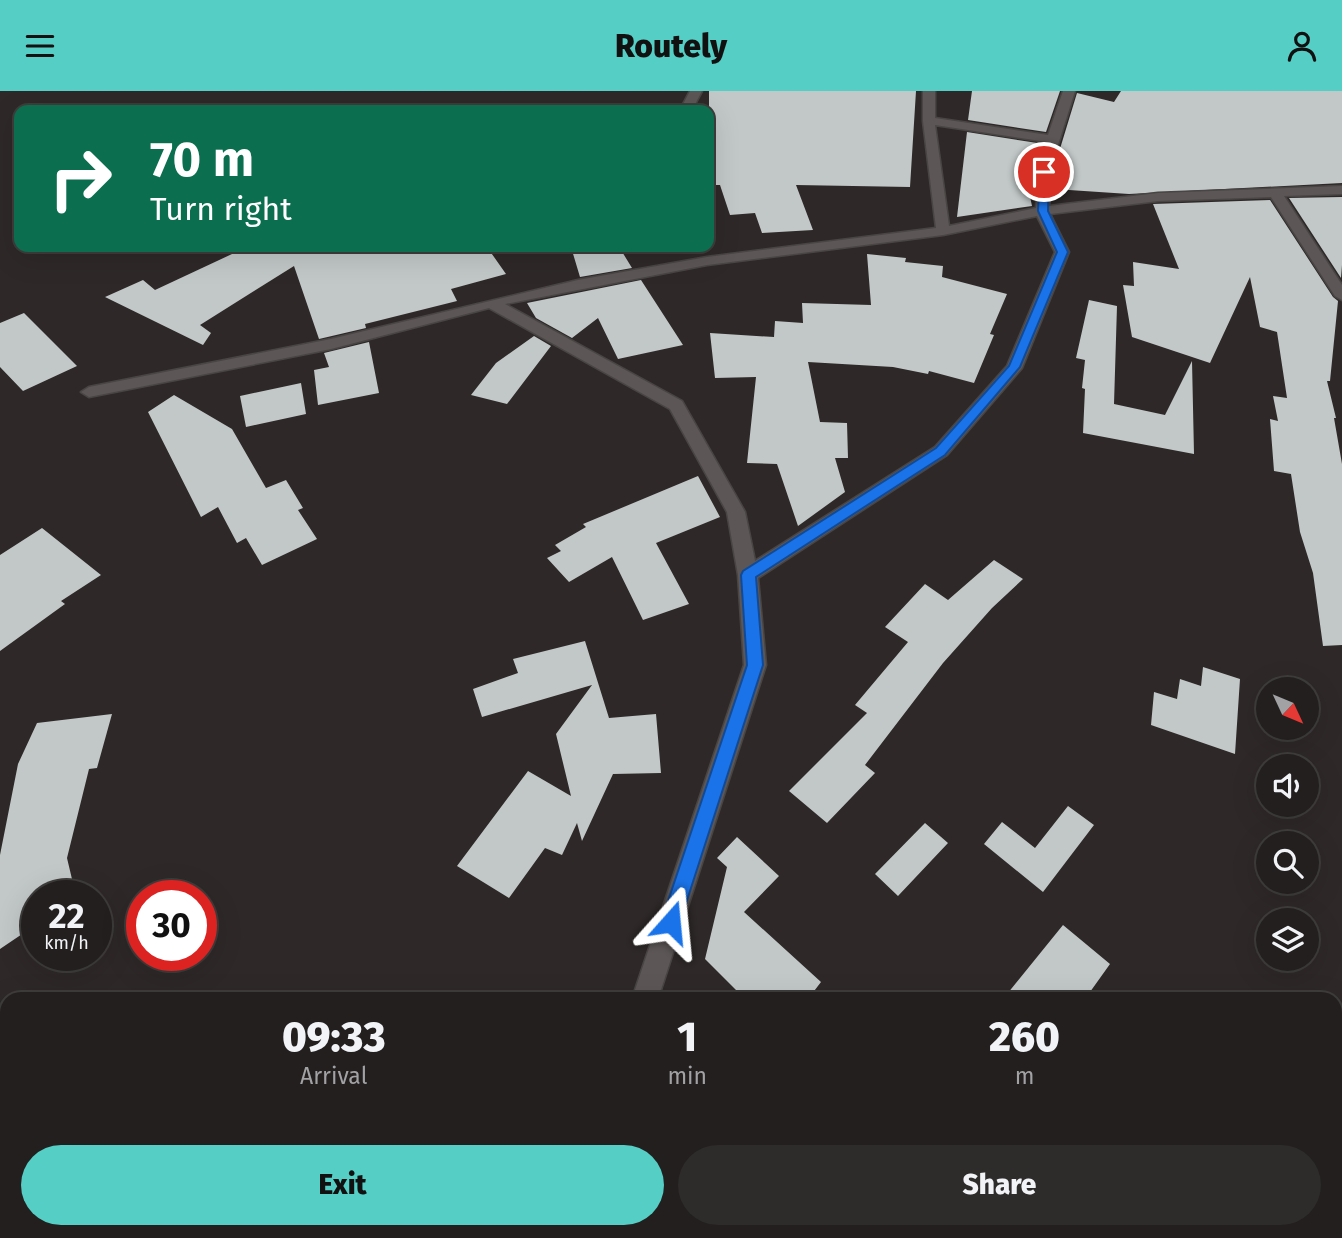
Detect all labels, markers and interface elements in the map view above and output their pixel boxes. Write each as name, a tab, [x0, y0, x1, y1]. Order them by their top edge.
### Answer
icon: menu	[21, 27, 59, 65]
text: Routely	[615, 27, 727, 65]
icon: person	[1283, 27, 1321, 65]
text: 70 m	[150, 130, 254, 189]
icon: right	[35, 133, 126, 224]
pin	[1014, 142, 1074, 202]
icon: arrive	[1025, 153, 1063, 191]
text: Turn right	[150, 190, 292, 228]
north arrow	[1256, 677, 1320, 740]
map controls	[1256, 677, 1319, 971]
button: sound	[1256, 754, 1319, 817]
button: search	[1256, 831, 1319, 894]
speed limit sign: 30	[126, 880, 217, 971]
position arrow	[634, 885, 708, 959]
text: 22	[48, 895, 85, 937]
button: layers	[1256, 908, 1319, 971]
text: km/h	[44, 932, 89, 954]
text: 09:33	[282, 1012, 385, 1062]
text: 1	[677, 1012, 697, 1062]
text: 260	[989, 1012, 1060, 1062]
text: Arrival	[300, 1062, 367, 1090]
text: min	[667, 1062, 707, 1090]
text: m	[1015, 1062, 1034, 1090]
button: Exit	[21, 1145, 664, 1225]
button: Share	[678, 1145, 1321, 1225]

